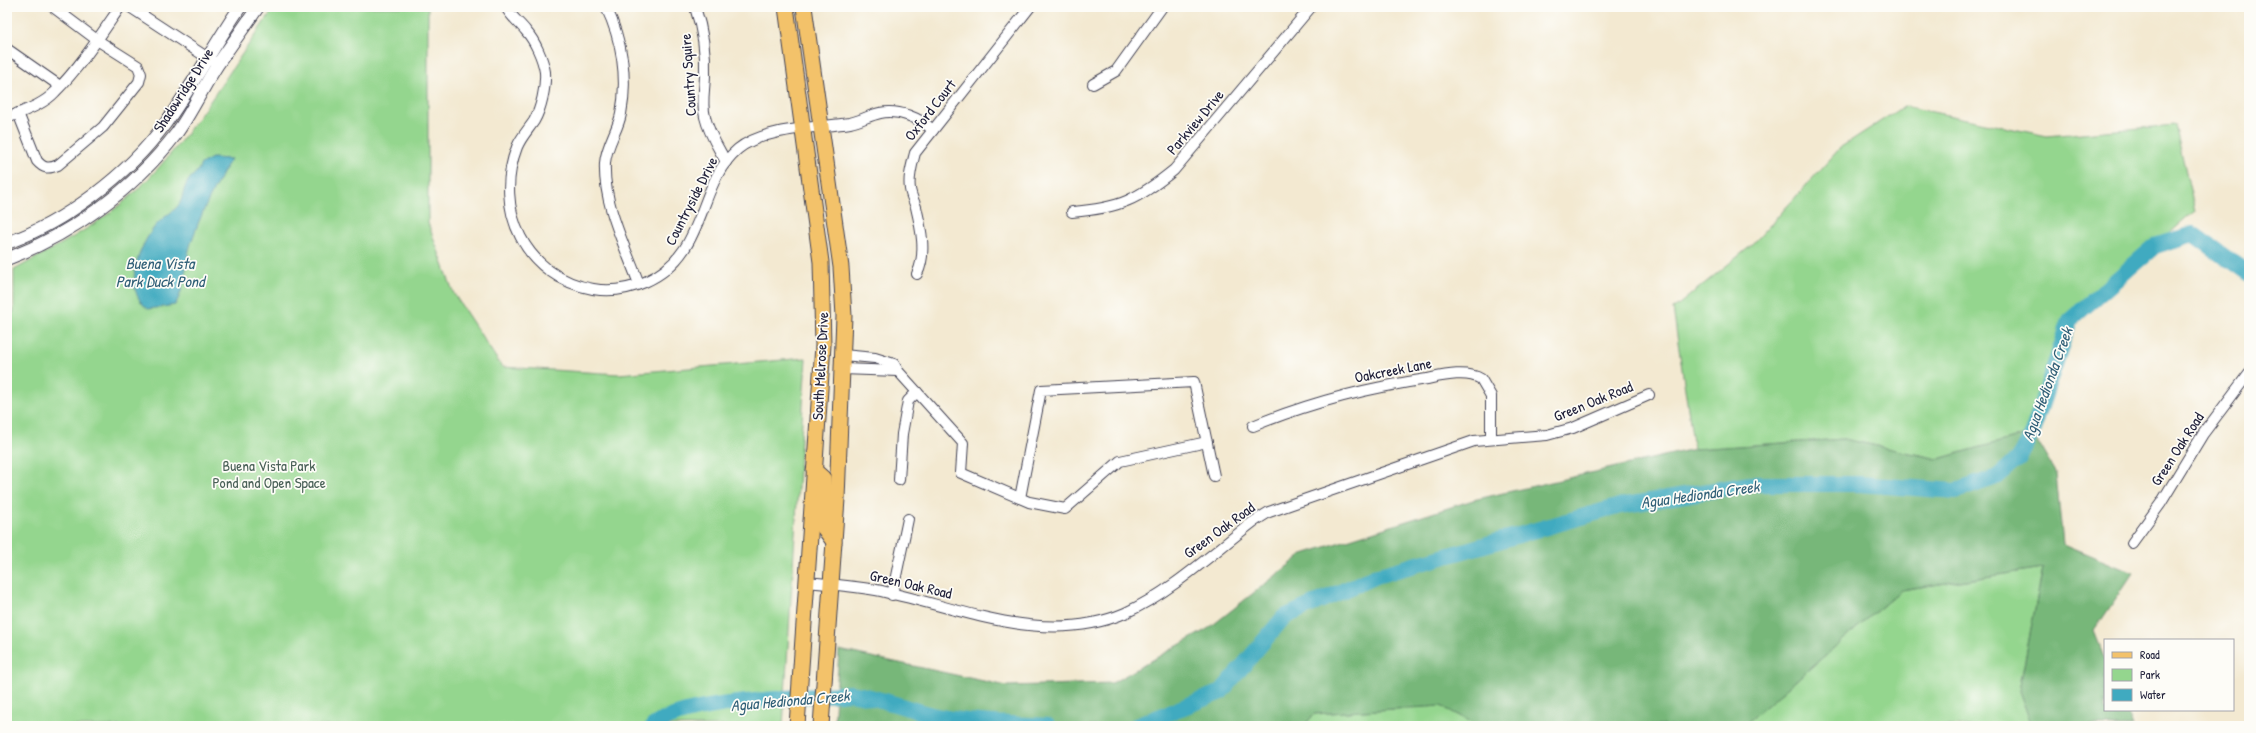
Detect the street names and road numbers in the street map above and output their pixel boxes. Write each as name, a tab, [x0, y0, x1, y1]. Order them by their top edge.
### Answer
street label: Country Squire	[675, 33, 701, 117]
street label: Shadowridge Drive	[148, 43, 218, 136]
street label: Oxford Court	[899, 74, 961, 145]
street label: Parkview Drive	[1162, 85, 1228, 159]
street label: Countryside Drive	[660, 153, 722, 249]
street label: South Melrose Drive	[807, 312, 833, 420]
street label: Oakcreek Lane	[1353, 352, 1433, 388]
street label: Green Oak Road	[1550, 376, 1636, 426]
street label: Green Oak Road	[2145, 408, 2209, 490]
street label: Green Oak Road	[1179, 497, 1259, 563]
street label: Green Oak Road	[868, 564, 954, 604]

